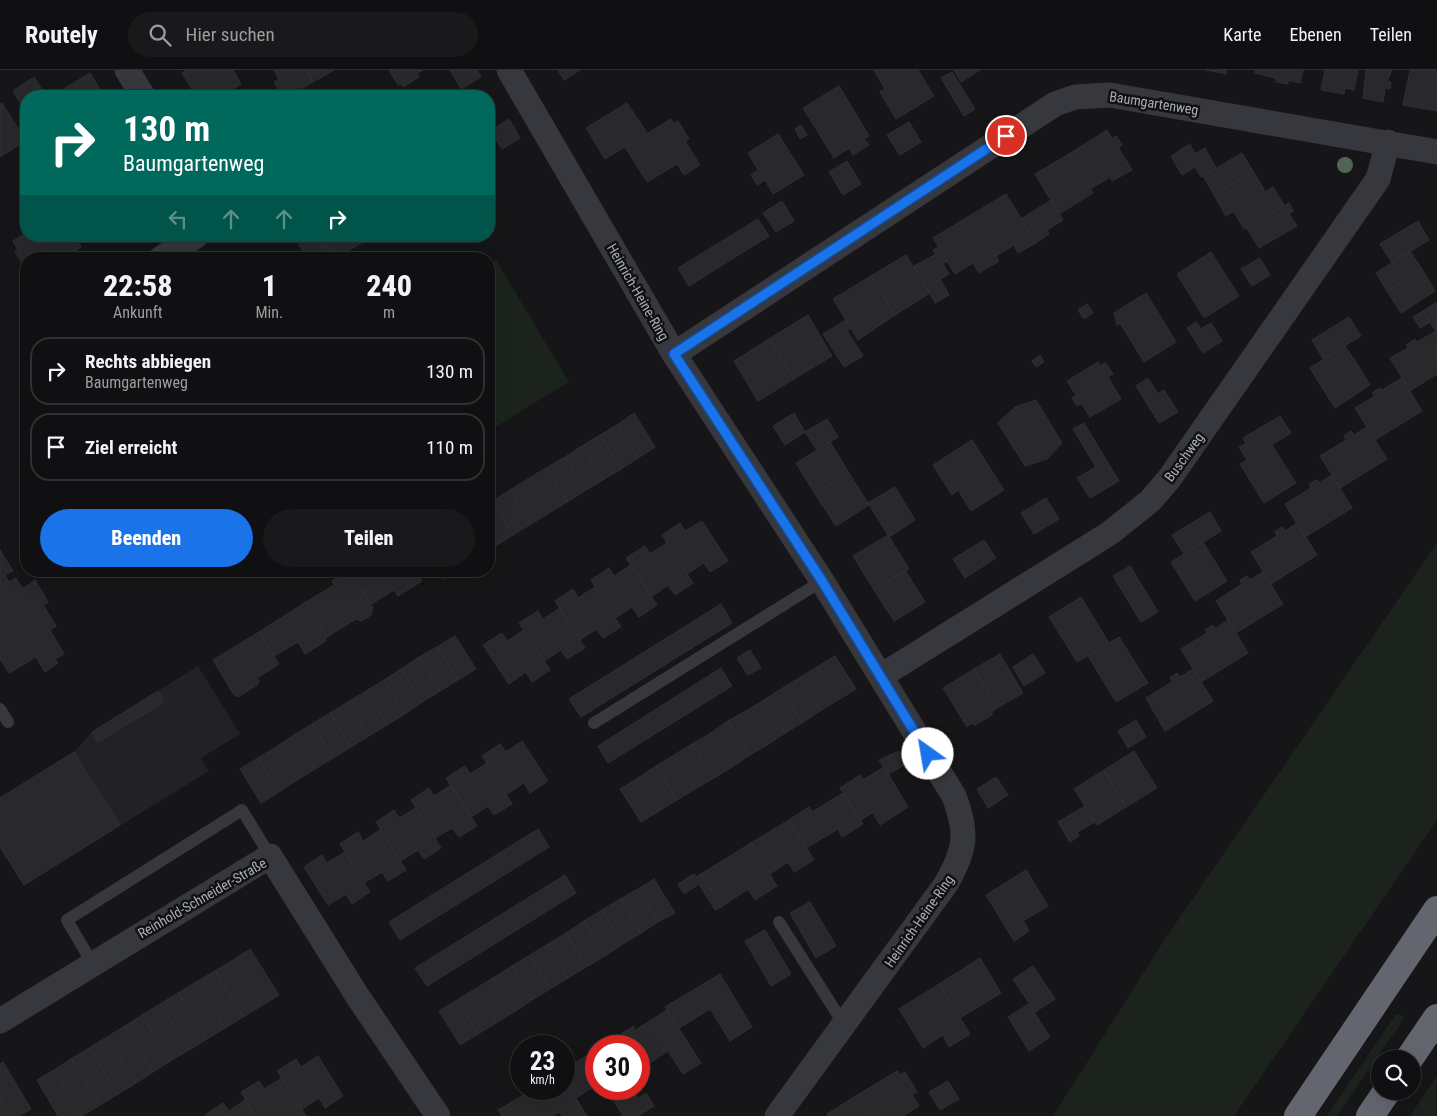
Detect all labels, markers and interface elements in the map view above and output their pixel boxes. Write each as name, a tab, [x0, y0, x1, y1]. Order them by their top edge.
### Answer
search box	[128, 12, 478, 57]
text: Routely	[25, 21, 98, 49]
icon: search	[146, 21, 174, 49]
text: Hier suchen	[186, 23, 275, 46]
text: Karte	[1223, 24, 1262, 45]
text: Ebenen	[1290, 24, 1342, 45]
text: Teilen	[1370, 24, 1412, 45]
street label: Baumgartenweg	[1108, 88, 1200, 118]
text: 130 m	[123, 109, 210, 150]
icon: right	[40, 110, 105, 175]
pin	[985, 115, 1027, 157]
icon: arrive	[992, 122, 1020, 150]
text: Baumgartenweg	[123, 151, 264, 176]
icon: left	[164, 205, 192, 233]
icon: ahead	[217, 205, 245, 233]
icon: ahead	[270, 205, 298, 233]
icon: right	[323, 205, 351, 233]
street label: Heinrich-Heine-Ring	[604, 241, 672, 343]
text: 22:58	[103, 268, 172, 303]
text: 1	[262, 268, 277, 303]
text: 240	[366, 268, 412, 303]
text: Ankunft	[113, 303, 162, 322]
text: Min.	[255, 303, 283, 322]
text: m	[383, 303, 395, 322]
text: Rechts abbiegen	[85, 350, 211, 373]
icon: right	[42, 357, 70, 385]
text: 130 m	[426, 360, 473, 383]
text: Baumgartenweg	[85, 373, 188, 392]
street label: Buschweg	[1161, 429, 1207, 485]
icon: arrive	[42, 433, 70, 461]
text: Ziel erreicht	[85, 436, 177, 459]
text: 110 m	[426, 436, 473, 459]
button: Beenden	[40, 509, 253, 567]
button: Teilen	[263, 509, 475, 567]
position arrow	[901, 727, 953, 779]
street label: Reinhold-Schneider-Straße	[135, 854, 269, 941]
street label: Heinrich-Heine-Ring	[881, 872, 957, 970]
speed limit sign: 30	[585, 1035, 650, 1100]
text: 23	[530, 1047, 555, 1076]
map controls	[1371, 1050, 1421, 1100]
button: search	[1371, 1050, 1421, 1100]
text: km/h	[530, 1073, 555, 1087]

